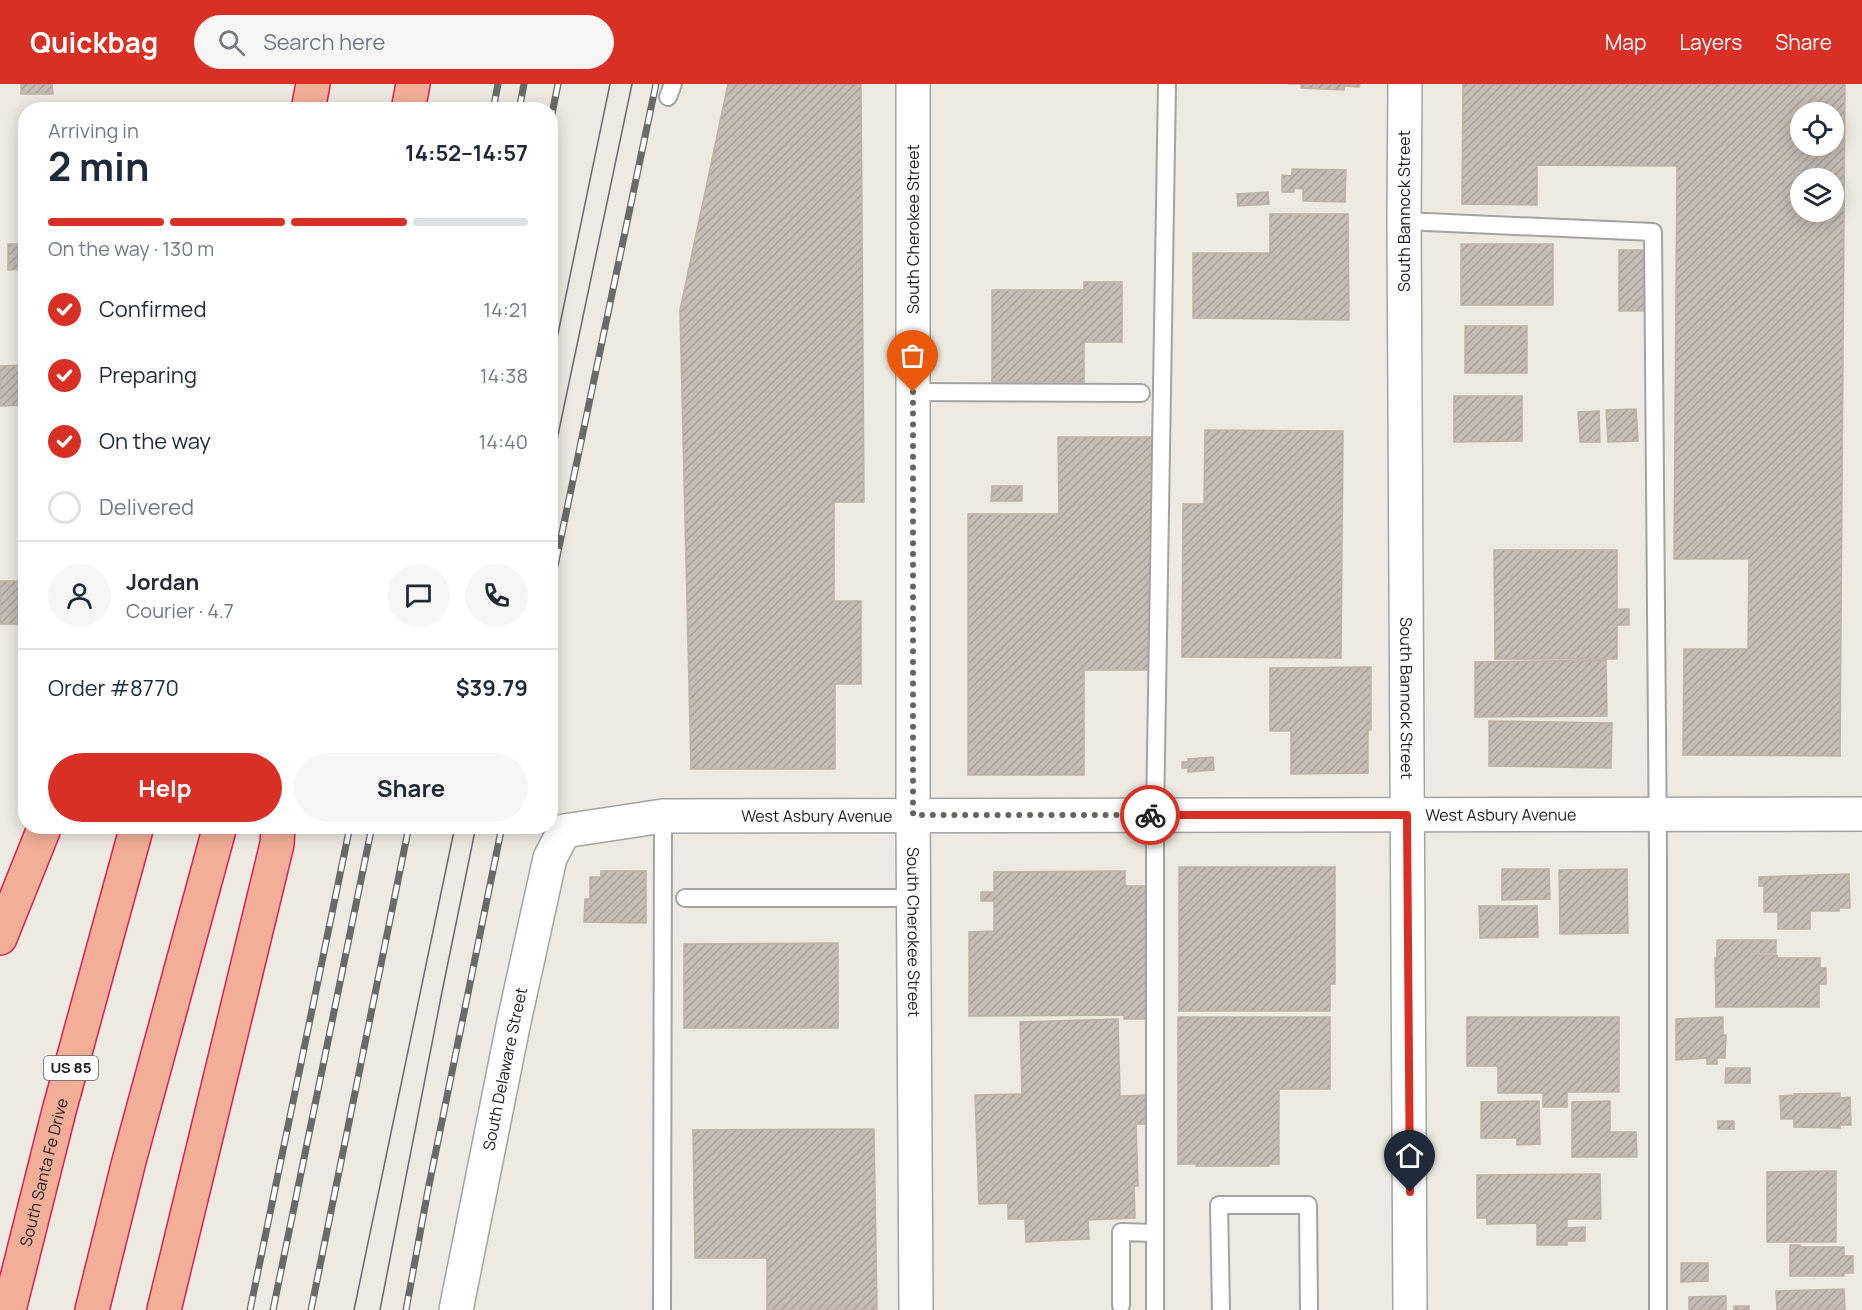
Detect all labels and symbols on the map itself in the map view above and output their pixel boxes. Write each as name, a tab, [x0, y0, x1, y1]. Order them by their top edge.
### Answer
street label: South Bannock Street	[1393, 130, 1415, 292]
street label: South Cherokee Street	[902, 144, 924, 314]
pin	[887, 330, 938, 392]
street label: South Bannock Street	[1395, 617, 1418, 779]
courier	[1120, 785, 1180, 845]
street label: West Asbury Avenue	[1425, 803, 1576, 826]
street label: West Asbury Avenue	[741, 805, 892, 827]
street label: South Cherokee Street	[902, 847, 925, 1017]
street label: South Delaware Street	[477, 985, 532, 1153]
road number: US 85	[44, 1056, 98, 1080]
street label: South Santa Fe Drive	[14, 1095, 73, 1249]
pin	[1384, 1130, 1435, 1192]

